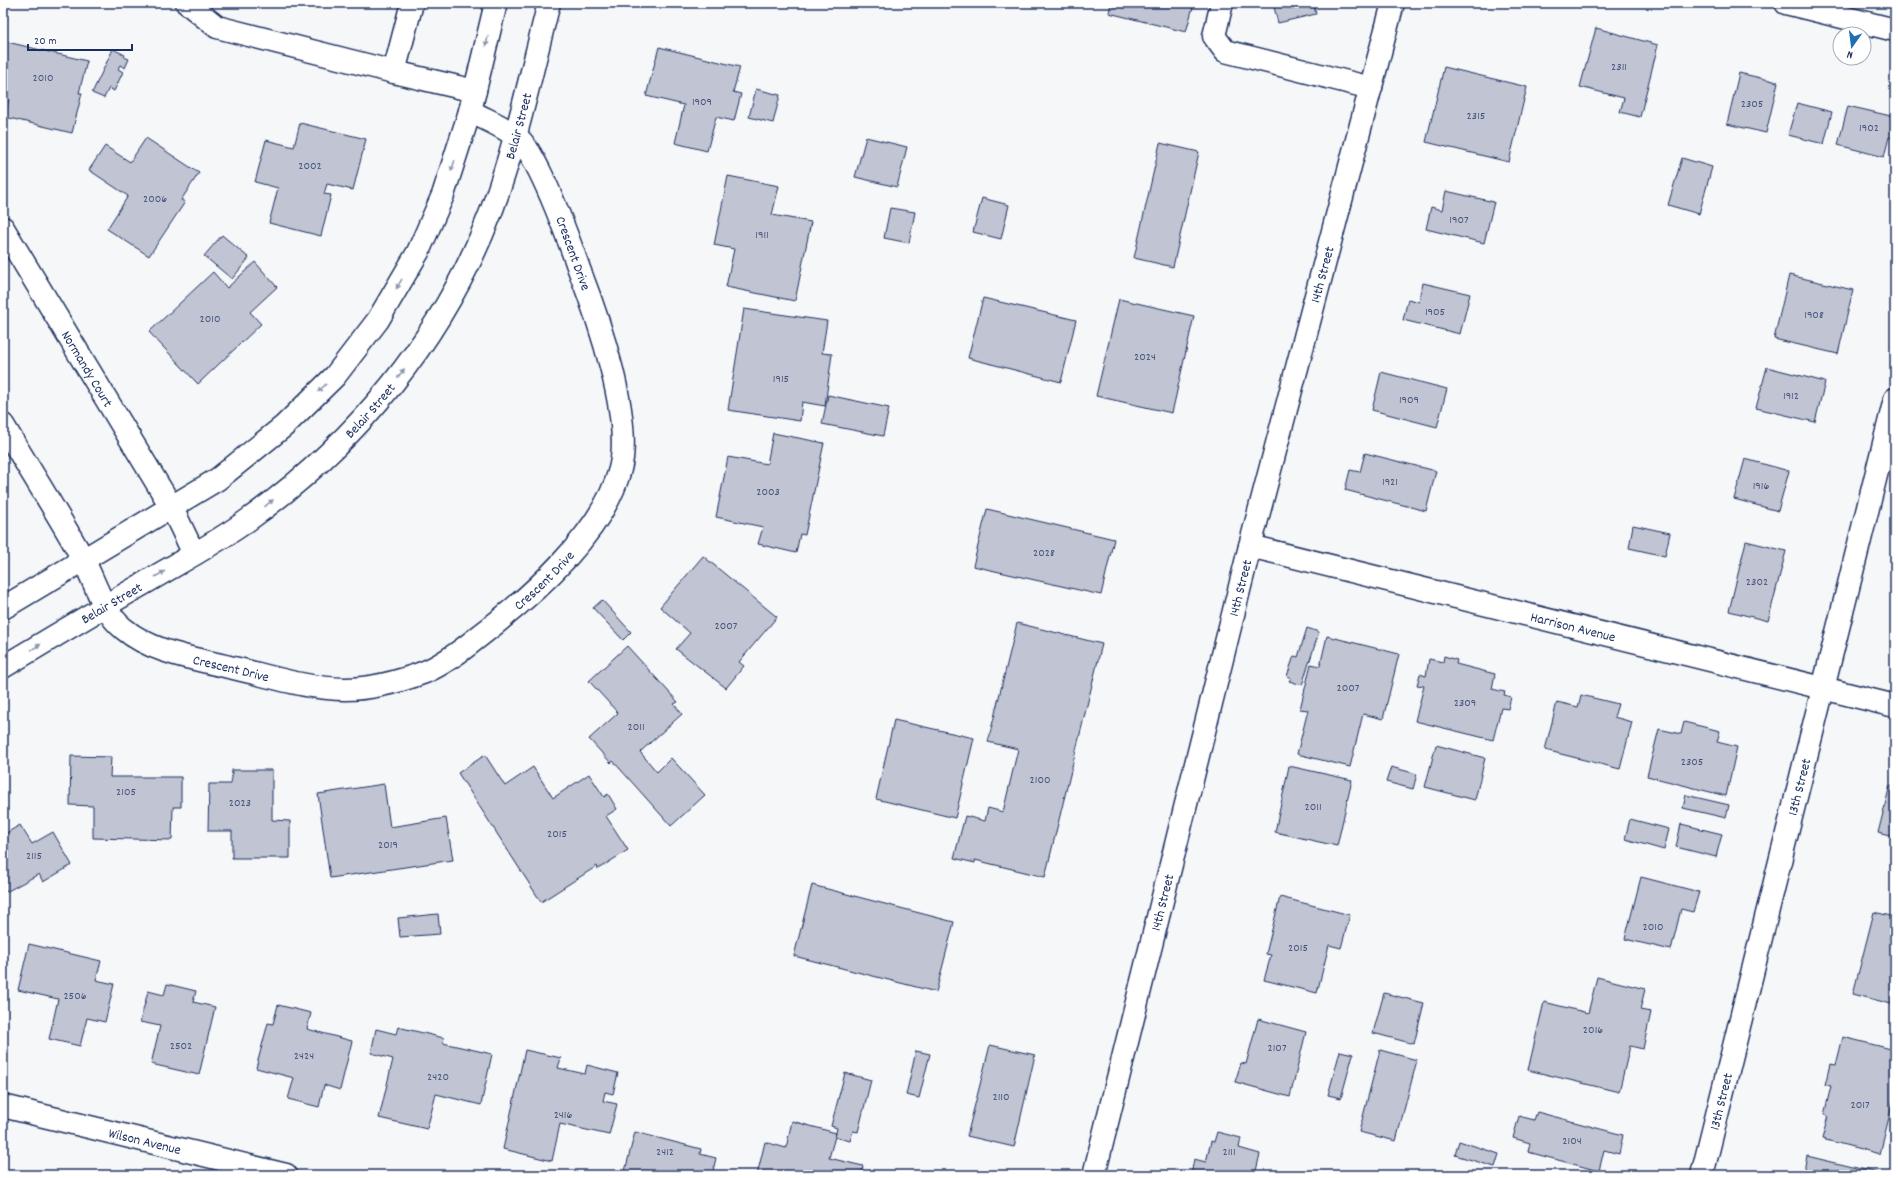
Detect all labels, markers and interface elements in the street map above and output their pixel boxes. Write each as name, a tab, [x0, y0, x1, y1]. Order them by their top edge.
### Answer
scale bar	[28, 26, 132, 52]
north arrow	[1832, 26, 1872, 66]
text: 20 m	[34, 33, 57, 50]
one-way arrow	[484, 35, 490, 47]
text: N	[1845, 45, 1855, 62]
house number: 2311	[1611, 59, 1627, 76]
house number: 2010	[33, 70, 53, 87]
street label: Belair Street	[501, 91, 538, 162]
house number: 1909	[692, 94, 712, 111]
house number: 2305	[1741, 96, 1763, 113]
house number: 2315	[1467, 108, 1485, 125]
house number: 1902	[1859, 120, 1879, 137]
house number: 2002	[298, 158, 322, 175]
one-way arrow	[449, 161, 455, 173]
house number: 2006	[143, 191, 167, 208]
house number: 1907	[1449, 212, 1469, 229]
street label: Crescent Drive	[549, 214, 595, 294]
house number: 1911	[755, 227, 769, 244]
street label: 14th Street	[1306, 244, 1341, 305]
one-way arrow	[396, 278, 403, 290]
house number: 1905	[1425, 304, 1445, 321]
house number: 1908	[1804, 307, 1824, 324]
house number: 2010	[200, 311, 220, 328]
street label: Normandy Court	[55, 327, 117, 411]
house number: 2024	[1134, 349, 1156, 366]
one-way arrow	[397, 367, 405, 378]
house number: 1915	[773, 371, 789, 388]
street label: Belair Street	[341, 380, 401, 444]
one-way arrow	[317, 384, 327, 393]
house number: 1912	[1783, 388, 1799, 405]
house number: 1909	[1399, 392, 1419, 409]
house number: 1921	[1382, 474, 1398, 491]
house number: 1916	[1753, 478, 1769, 495]
house number: 2003	[756, 484, 780, 501]
one-way arrow	[264, 499, 275, 507]
house number: 2028	[1033, 545, 1055, 562]
street label: Crescent Drive	[510, 547, 580, 616]
street label: 14th Street	[1225, 558, 1258, 619]
one-way arrow	[154, 570, 166, 577]
house number: 2302	[1746, 574, 1768, 591]
street label: Belair Street	[78, 578, 147, 630]
street label: Harrison Avenue	[1528, 608, 1617, 648]
house number: 2007	[715, 618, 738, 635]
one-way arrow	[31, 643, 41, 651]
street label: Crescent Drive	[191, 651, 271, 688]
house number: 2007	[1337, 680, 1360, 697]
house number: 2309	[1454, 695, 1476, 712]
house number: 2011	[627, 719, 645, 736]
house number: 2305	[1681, 754, 1703, 771]
street label: 13th Street	[1784, 757, 1817, 818]
house number: 2100	[1030, 772, 1050, 789]
house number: 2105	[116, 784, 136, 801]
house number: 2023	[229, 795, 251, 812]
house number: 2011	[1304, 799, 1322, 816]
house number: 2015	[547, 826, 567, 843]
house number: 2019	[378, 837, 398, 854]
house number: 2115	[26, 848, 42, 865]
street label: 14th Street	[1147, 872, 1180, 933]
house number: 2010	[1643, 919, 1663, 936]
house number: 2015	[1288, 940, 1308, 957]
house number: 2506	[63, 988, 87, 1005]
house number: 2016	[1583, 1022, 1603, 1039]
house number: 2502	[170, 1038, 192, 1055]
house number: 2107	[1267, 1040, 1287, 1057]
house number: 2424	[294, 1048, 314, 1065]
house number: 2420	[427, 1069, 449, 1086]
street label: 13th Street	[1706, 1071, 1739, 1132]
house number: 2110	[992, 1089, 1010, 1106]
house number: 2017	[1850, 1097, 1870, 1114]
house number: 2416	[554, 1107, 572, 1124]
street label: Wilson Avenue	[106, 1124, 183, 1161]
house number: 2104	[1562, 1133, 1582, 1150]
house number: 2412	[656, 1144, 674, 1161]
house number: 2111	[1222, 1144, 1236, 1161]

